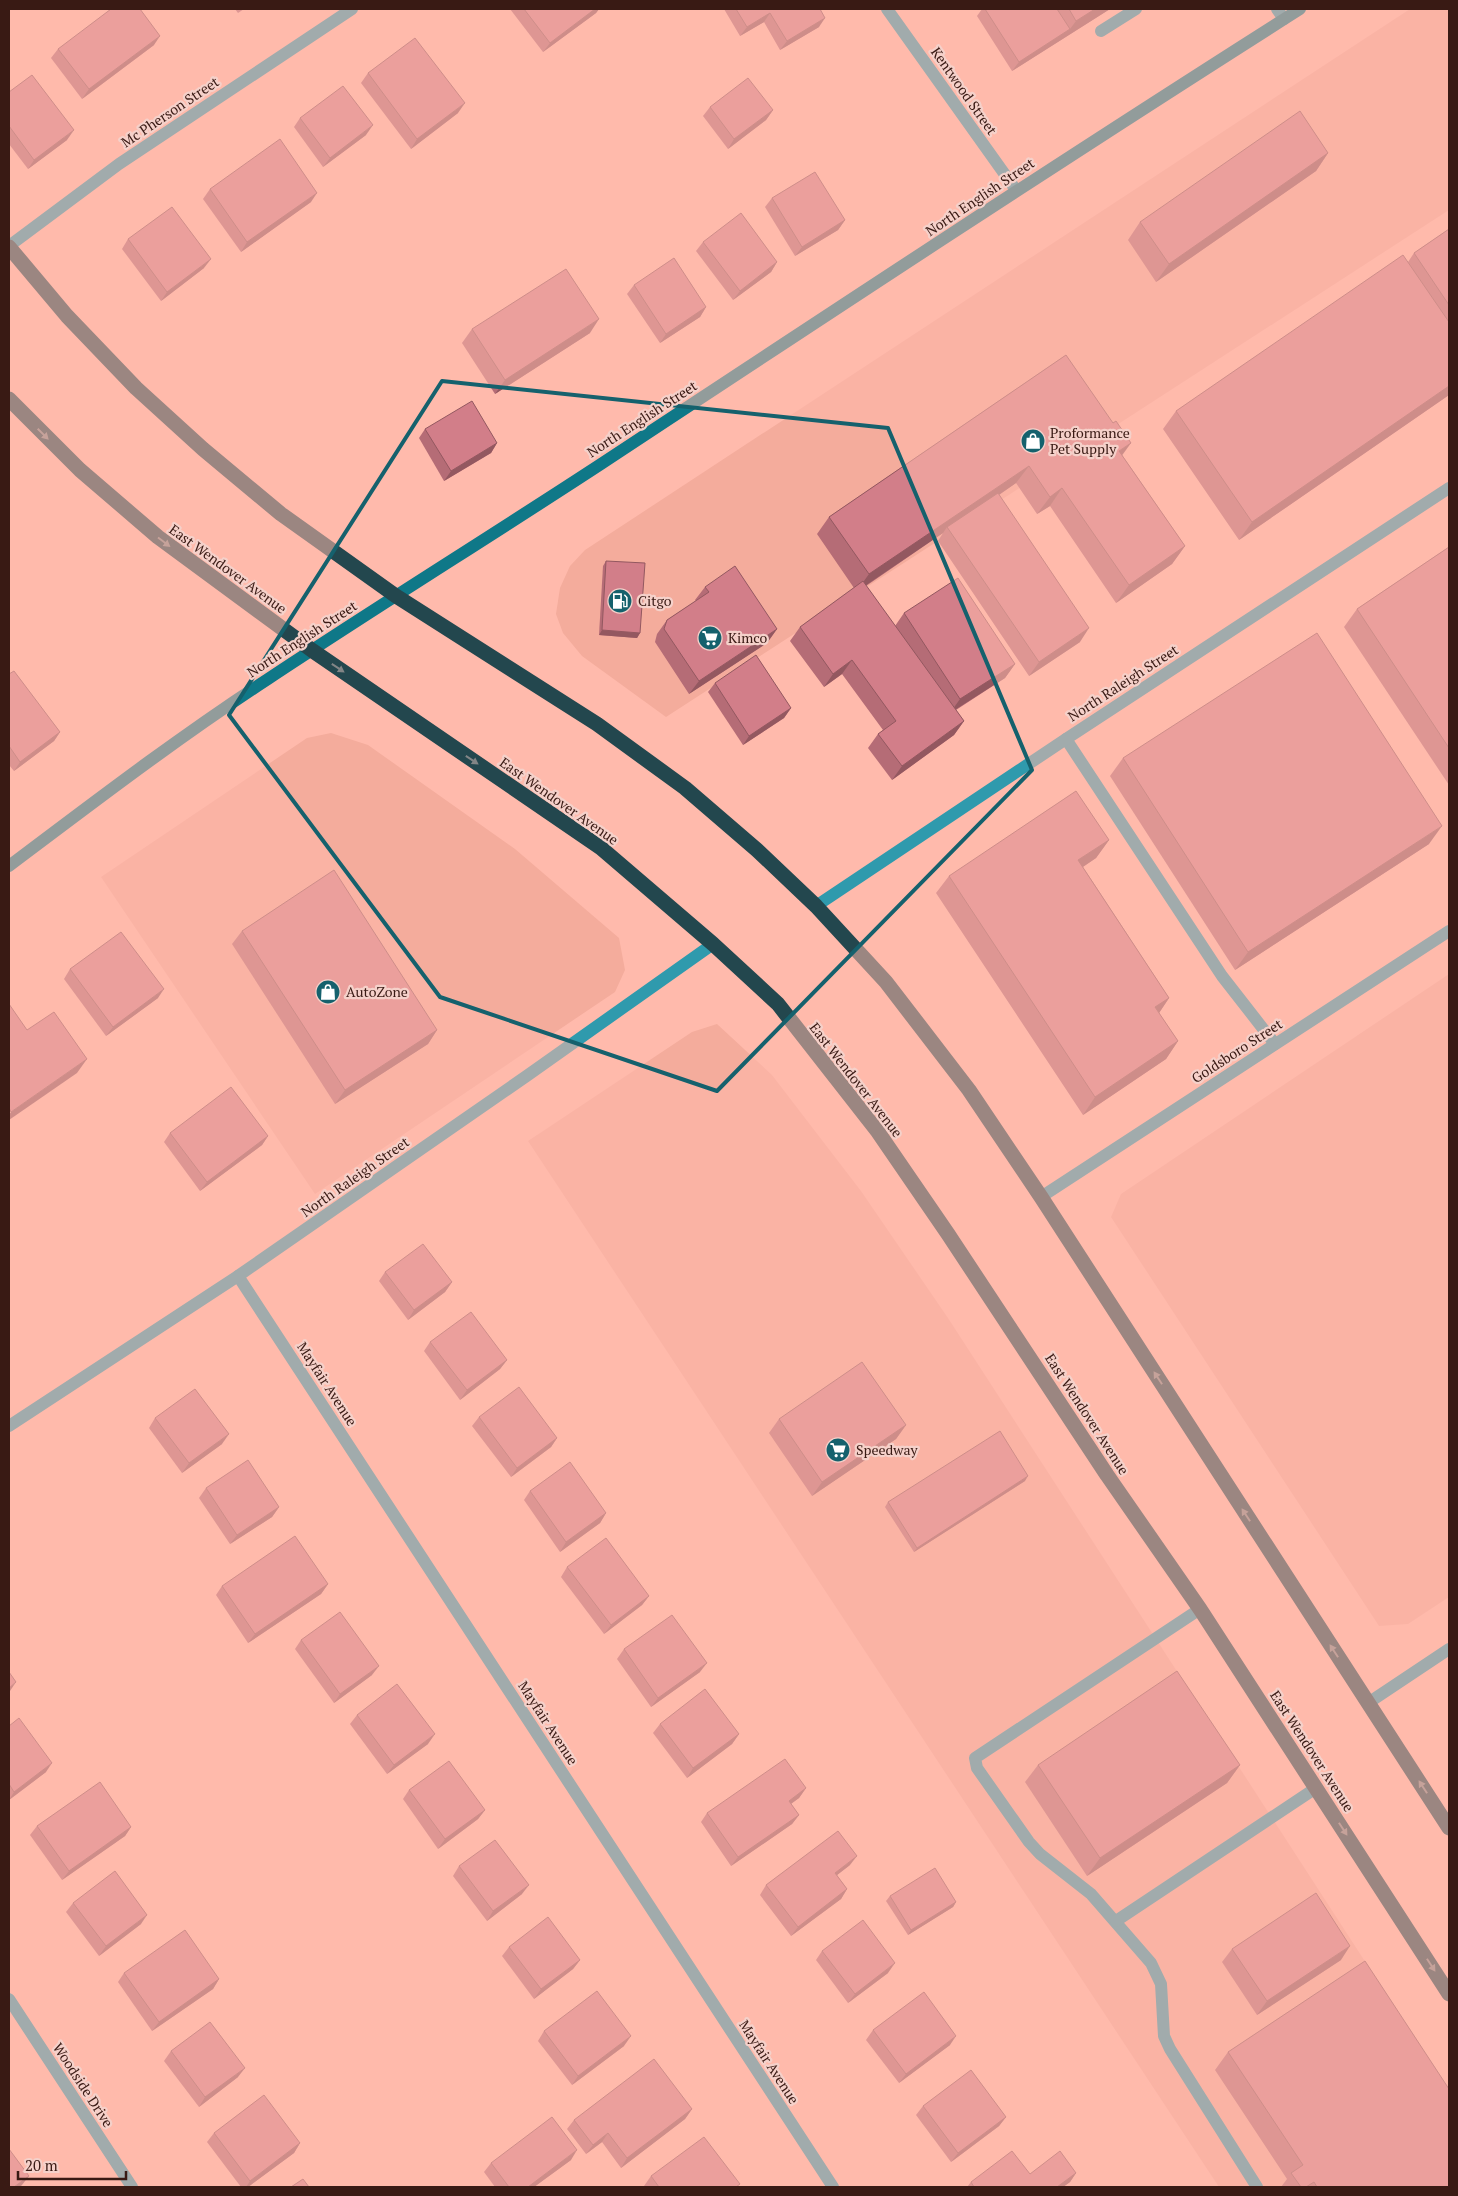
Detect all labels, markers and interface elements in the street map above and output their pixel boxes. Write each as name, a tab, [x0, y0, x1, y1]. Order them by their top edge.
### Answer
street label: Kentwood Street	[927, 43, 1002, 139]
street label: Mc Pherson Street	[117, 71, 223, 151]
street label: North English Street	[922, 153, 1039, 240]
street label: North English Street	[583, 375, 701, 461]
place label: Proformance Pet Supply	[1050, 423, 1130, 458]
one-way arrow	[37, 427, 49, 439]
shop icon: Proformance Pet Supply	[1020, 428, 1046, 454]
street label: East Wendover Avenue	[166, 519, 291, 618]
one-way arrow	[157, 537, 171, 547]
fuel station icon: Citgo	[607, 588, 633, 614]
place label: Citgo	[638, 591, 672, 610]
street label: North English Street	[243, 595, 361, 681]
supermarket icon: Kimco	[697, 625, 723, 651]
place label: Kimco	[728, 628, 768, 647]
street label: North Raleigh Street	[1064, 639, 1182, 725]
one-way arrow	[331, 663, 345, 673]
street label: East Wendover Avenue	[496, 752, 622, 849]
one-way arrow	[465, 755, 479, 765]
shop icon: AutoZone	[315, 979, 341, 1005]
place label: AutoZone	[346, 982, 408, 1001]
street label: Goldsboro Street	[1188, 1014, 1286, 1087]
street label: East Wendover Avenue	[806, 1018, 907, 1141]
street label: North Raleigh Street	[297, 1132, 413, 1221]
street label: Mayfair Avenue	[293, 1338, 362, 1429]
street label: East Wendover Avenue	[1041, 1349, 1134, 1478]
one-way arrow	[1153, 1371, 1163, 1385]
supermarket icon: Speedway	[825, 1437, 851, 1463]
place label: Speedway	[856, 1440, 919, 1459]
one-way arrow	[1241, 1508, 1251, 1521]
one-way arrow	[1329, 1644, 1339, 1658]
street label: Mayfair Avenue	[514, 1677, 583, 1768]
street label: East Wendover Avenue	[1266, 1686, 1359, 1815]
one-way arrow	[1418, 1781, 1427, 1794]
one-way arrow	[1338, 1822, 1348, 1835]
one-way arrow	[1426, 1959, 1436, 1972]
street label: Mayfair Avenue	[735, 2016, 804, 2107]
street label: Woodside Drive	[49, 2039, 118, 2131]
scale bar	[18, 2148, 125, 2180]
text: 20 m	[25, 2155, 58, 2175]

